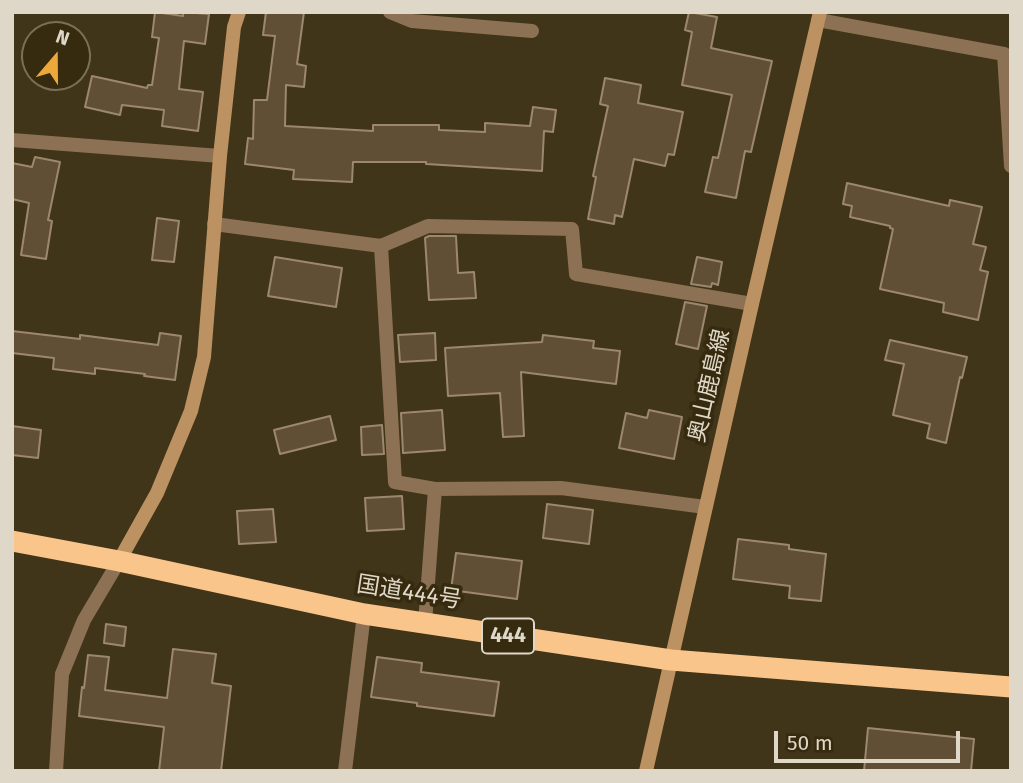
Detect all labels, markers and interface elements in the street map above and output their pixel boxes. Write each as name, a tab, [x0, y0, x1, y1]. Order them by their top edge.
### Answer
north arrow	[21, 21, 91, 91]
text: N	[53, 25, 73, 51]
street label: 奥山鹿島線	[684, 327, 736, 445]
street label: 国道444号	[355, 571, 463, 615]
road number: 444	[482, 618, 534, 654]
scale bar	[778, 716, 964, 760]
text: 50 m	[787, 730, 833, 756]

